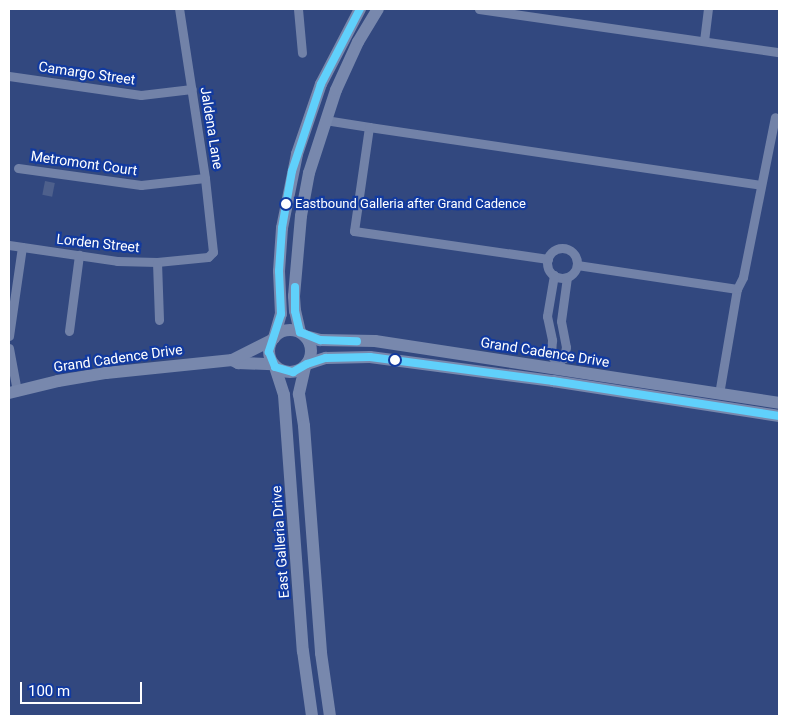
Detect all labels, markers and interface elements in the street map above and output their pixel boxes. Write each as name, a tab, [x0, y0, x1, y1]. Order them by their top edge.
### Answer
street label: Camargo Street	[38, 58, 136, 88]
street label: Jaldena Lane	[197, 86, 227, 170]
street label: Metromont Court	[30, 147, 138, 179]
place label: Eastbound Galleria after Grand Cadence	[295, 196, 526, 212]
marker: Eastbound Galleria after Grand Cadence	[281, 199, 291, 209]
street label: Lorden Street	[56, 230, 140, 256]
street label: Grand Cadence Drive	[479, 334, 611, 370]
street label: Grand Cadence Drive	[52, 341, 184, 375]
unlabelled marker	[390, 355, 400, 365]
street label: East Galleria Drive	[268, 485, 292, 599]
scale bar	[22, 672, 145, 704]
text: 100 m	[28, 682, 70, 700]

